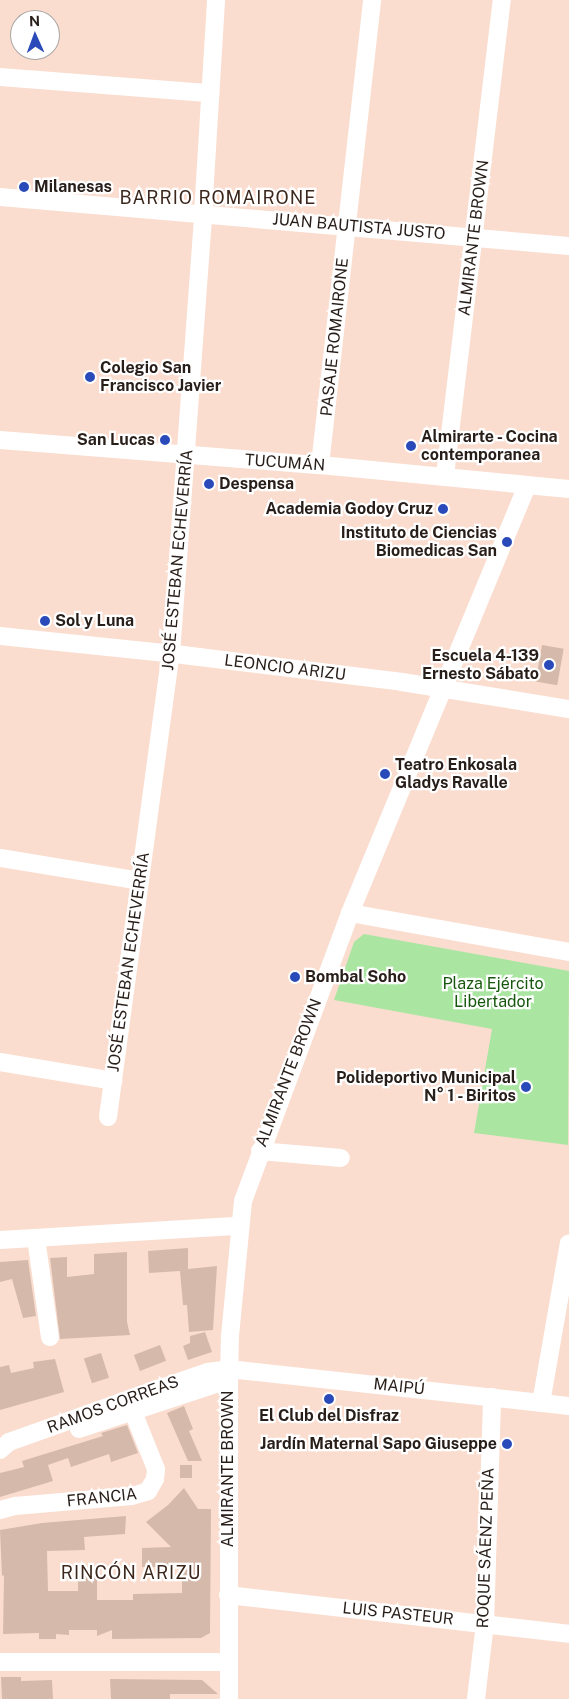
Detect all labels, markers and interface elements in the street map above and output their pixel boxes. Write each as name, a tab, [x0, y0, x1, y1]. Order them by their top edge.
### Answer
north arrow	[10, 10, 60, 60]
text: N	[29, 13, 40, 29]
street label: ALMIRANTE BROWN	[455, 159, 493, 317]
place label: Milanesas	[34, 177, 112, 197]
marker: Milanesas	[18, 181, 30, 193]
district label: BARRIO ROMAIRONE	[118, 187, 318, 209]
street label: JUAN BAUTISTA JUSTO	[272, 210, 446, 244]
street label: PASAJE ROMAIRONE	[317, 257, 353, 417]
place label: Colegio San Francisco Javier	[100, 358, 221, 396]
marker: Colegio San Francisco Javier	[84, 371, 96, 383]
place label: Almirarte - Cocina contemporanea	[421, 427, 560, 465]
place label: San Lucas	[77, 430, 155, 450]
marker: San Lucas	[159, 434, 171, 446]
marker: Almirarte - Cocina contemporanea	[405, 440, 417, 452]
street label: JOSÉ ESTEBAN ECHEVERRÍA	[159, 449, 197, 671]
street label: TUCUMÁN	[244, 451, 326, 475]
place label: Despensa	[219, 474, 294, 494]
marker: Despensa	[203, 478, 215, 490]
place label: Academia Godoy Cruz	[265, 499, 433, 519]
marker: Academia Godoy Cruz	[437, 503, 449, 515]
place label: Instituto de Ciencias Biomedicas San	[341, 523, 497, 561]
marker: Instituto de Ciencias Biomedicas San	[501, 536, 513, 548]
place label: Sol y Luna	[55, 611, 134, 631]
marker: Sol y Luna	[39, 615, 51, 627]
place label: Escuela 4-139 Ernesto Sábato	[422, 646, 539, 684]
street label: LEONCIO ARIZU	[223, 651, 347, 685]
marker: Escuela 4-139 Ernesto Sábato	[543, 659, 555, 671]
place label: Teatro Enkosala Gladys Ravalle	[395, 755, 517, 793]
marker: Teatro Enkosala Gladys Ravalle	[379, 768, 391, 780]
street label: JOSÉ ESTEBAN ECHEVERRÍA	[104, 851, 154, 1073]
place label: Bombal Soho	[305, 967, 406, 987]
marker: Bombal Soho	[289, 971, 301, 983]
park label: Plaza Ejército Libertador	[442, 974, 544, 1012]
street label: ALMIRANTE BROWN	[252, 996, 326, 1150]
place label: Polideportivo Municipal N° 1 - Biritos	[336, 1068, 516, 1106]
marker: Polideportivo Municipal N° 1 - Biritos	[520, 1081, 532, 1093]
street label: RAMOS CORREAS	[45, 1372, 181, 1438]
street label: MAIPÚ	[372, 1375, 426, 1399]
street label: ALMIRANTE BROWN	[218, 1390, 238, 1548]
marker: El Club del Disfraz	[323, 1393, 335, 1405]
place label: El Club del Disfraz	[259, 1406, 399, 1426]
place label: Jardín Maternal Sapo Giuseppe	[260, 1434, 497, 1454]
marker: Jardín Maternal Sapo Giuseppe	[501, 1438, 513, 1450]
street label: ROQUE SÁENZ PEÑA	[474, 1467, 498, 1629]
street label: FRANCIA	[66, 1485, 138, 1511]
district label: RINCÓN ARIZU	[59, 1562, 203, 1584]
street label: LUIS PASTEUR	[342, 1599, 454, 1629]

